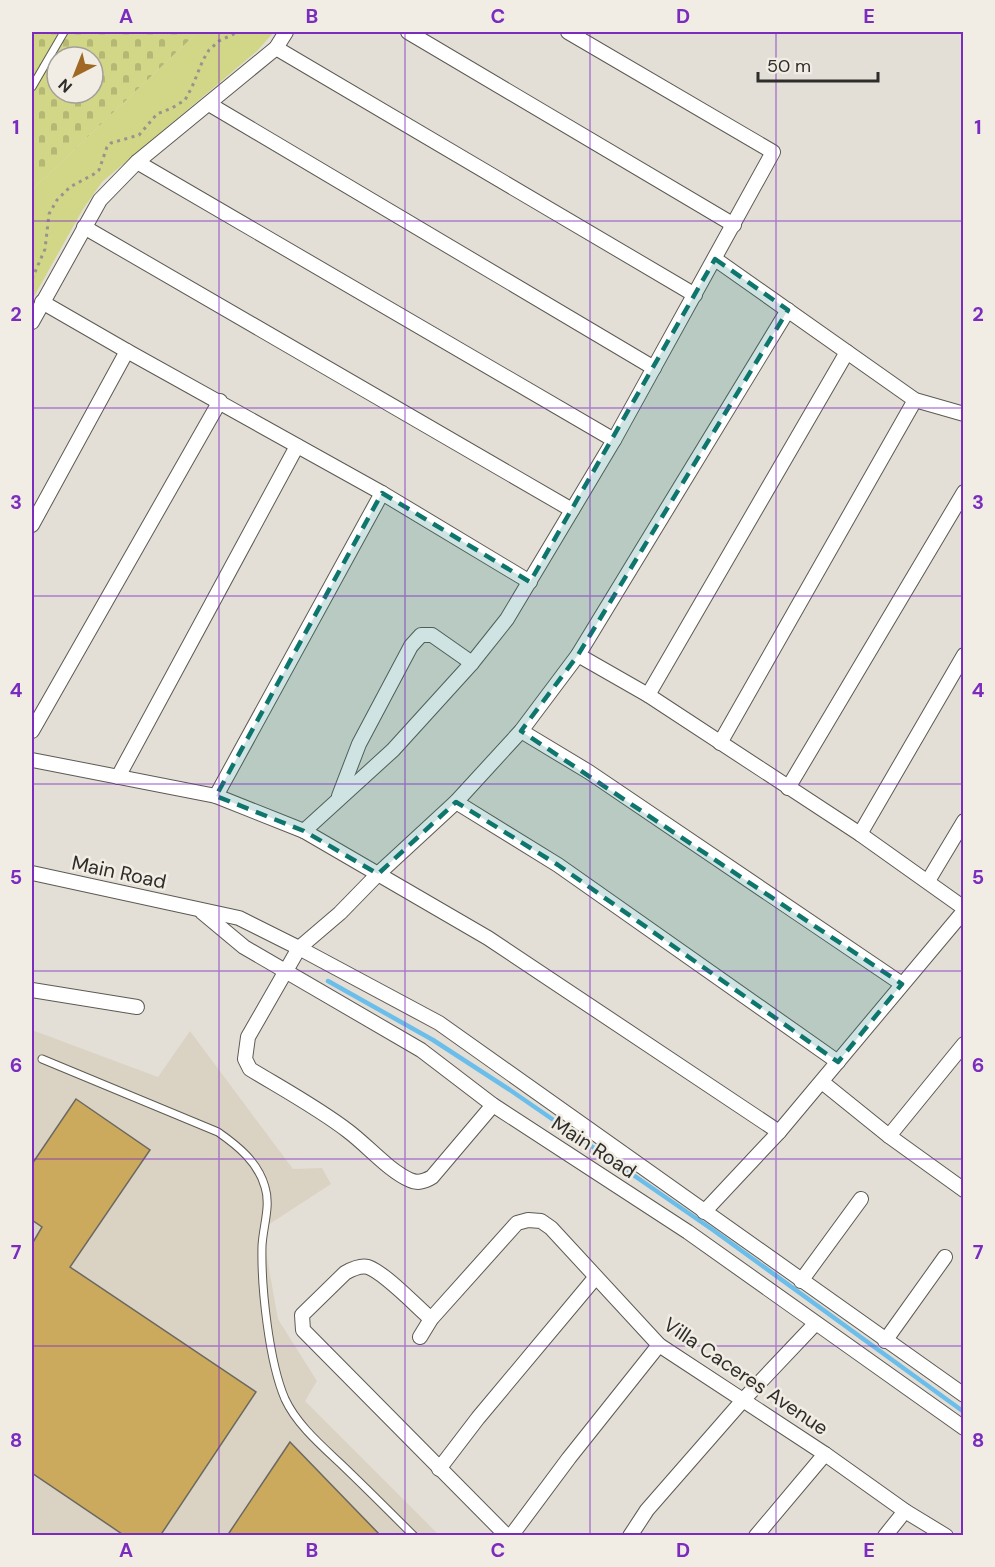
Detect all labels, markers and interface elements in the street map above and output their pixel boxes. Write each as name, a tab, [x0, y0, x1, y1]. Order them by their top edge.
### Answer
text: A	[119, 3, 133, 29]
text: B	[306, 3, 318, 29]
text: C	[491, 3, 505, 29]
text: D	[676, 3, 690, 29]
text: E	[863, 3, 875, 29]
north arrow	[45, 45, 105, 105]
scale bar	[758, 45, 878, 83]
text: 50 m	[767, 54, 811, 78]
text: N	[54, 74, 77, 97]
text: 1	[12, 114, 20, 140]
text: 1	[974, 114, 982, 140]
text: 2	[10, 301, 22, 327]
text: 2	[972, 301, 984, 327]
text: 3	[10, 489, 22, 515]
text: 3	[972, 489, 984, 515]
text: 4	[10, 677, 23, 703]
text: 4	[972, 677, 985, 703]
street label: Main Road	[69, 849, 169, 895]
text: 5	[10, 864, 22, 890]
text: 5	[972, 864, 984, 890]
text: 6	[10, 1052, 22, 1078]
text: 6	[972, 1052, 984, 1078]
street label: Main Road	[547, 1110, 641, 1184]
text: 7	[11, 1239, 22, 1265]
text: 7	[973, 1239, 984, 1265]
street label: Villa Caceres Avenue	[659, 1311, 833, 1441]
text: 8	[10, 1427, 22, 1453]
text: 8	[972, 1427, 984, 1453]
text: A	[119, 1537, 133, 1563]
text: B	[306, 1537, 318, 1563]
text: C	[491, 1537, 505, 1563]
text: D	[676, 1537, 690, 1563]
text: E	[863, 1537, 875, 1563]

